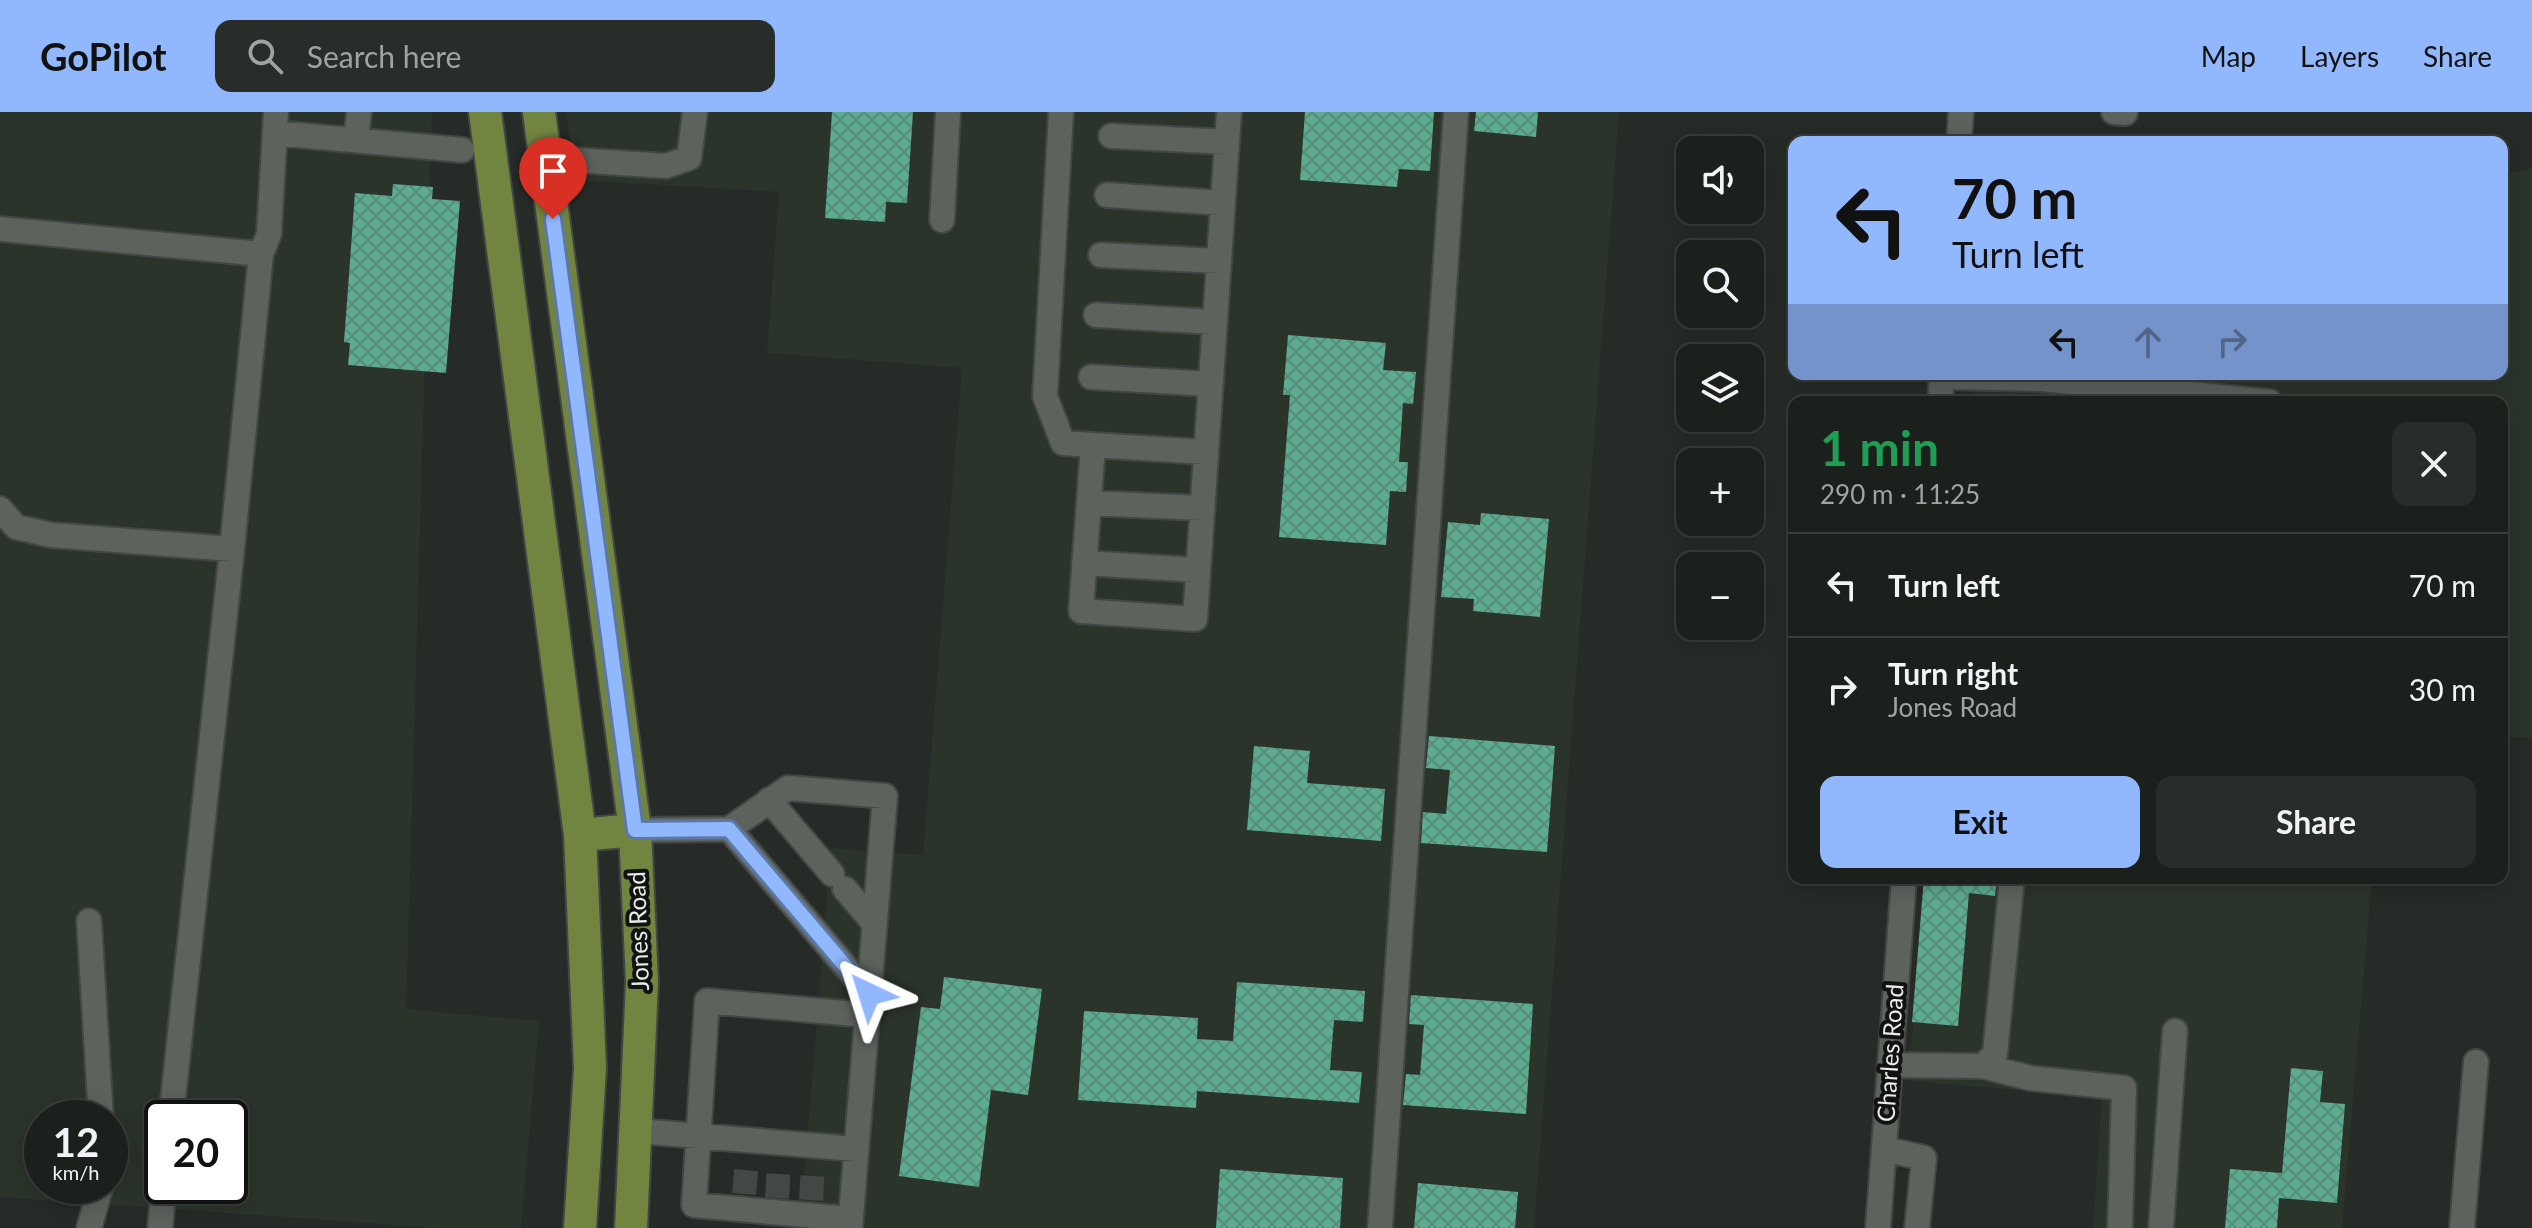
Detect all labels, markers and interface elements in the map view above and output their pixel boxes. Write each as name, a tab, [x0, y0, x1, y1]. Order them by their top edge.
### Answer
search box	[215, 20, 775, 92]
text: GoPilot	[40, 33, 167, 79]
icon: search	[243, 34, 287, 78]
text: Search here	[307, 38, 461, 74]
text: Map	[2201, 39, 2256, 73]
text: Layers	[2300, 39, 2379, 73]
text: Share	[2423, 39, 2492, 73]
map controls	[1676, 136, 1764, 640]
button: sound	[1676, 136, 1764, 224]
pin	[519, 137, 587, 219]
icon: arrive	[531, 149, 575, 193]
text: 70 m	[1952, 164, 2077, 231]
icon: left	[1820, 168, 1924, 272]
text: Turn left	[1952, 232, 2084, 276]
button: search	[1676, 240, 1764, 328]
icon: left	[2042, 320, 2086, 364]
icon: ahead	[2126, 320, 2170, 364]
icon: right	[2210, 320, 2254, 364]
button: layers	[1676, 344, 1764, 432]
text: 1 min	[1820, 419, 1939, 476]
button: close	[2392, 422, 2476, 506]
button: +	[1676, 448, 1764, 536]
text: 290 m · 11:25	[1820, 478, 1980, 510]
button: −	[1676, 552, 1764, 640]
icon: left	[1820, 563, 1864, 607]
text: Turn left	[1888, 567, 2000, 603]
text: 70 m	[2409, 567, 2476, 603]
text: Turn right	[1888, 655, 2018, 691]
icon: right	[1820, 667, 1864, 711]
text: 30 m	[2409, 671, 2476, 707]
text: Jones Road	[1888, 691, 2017, 723]
button: Exit	[1820, 776, 2140, 868]
button: Share	[2156, 776, 2476, 868]
street label: Jones Road	[621, 871, 654, 991]
position arrow	[827, 952, 911, 1036]
street label: Charles Road	[1870, 983, 1909, 1123]
speed limit sign: 20	[144, 1100, 248, 1204]
text: 12	[53, 1118, 99, 1166]
text: km/h	[53, 1160, 99, 1184]

